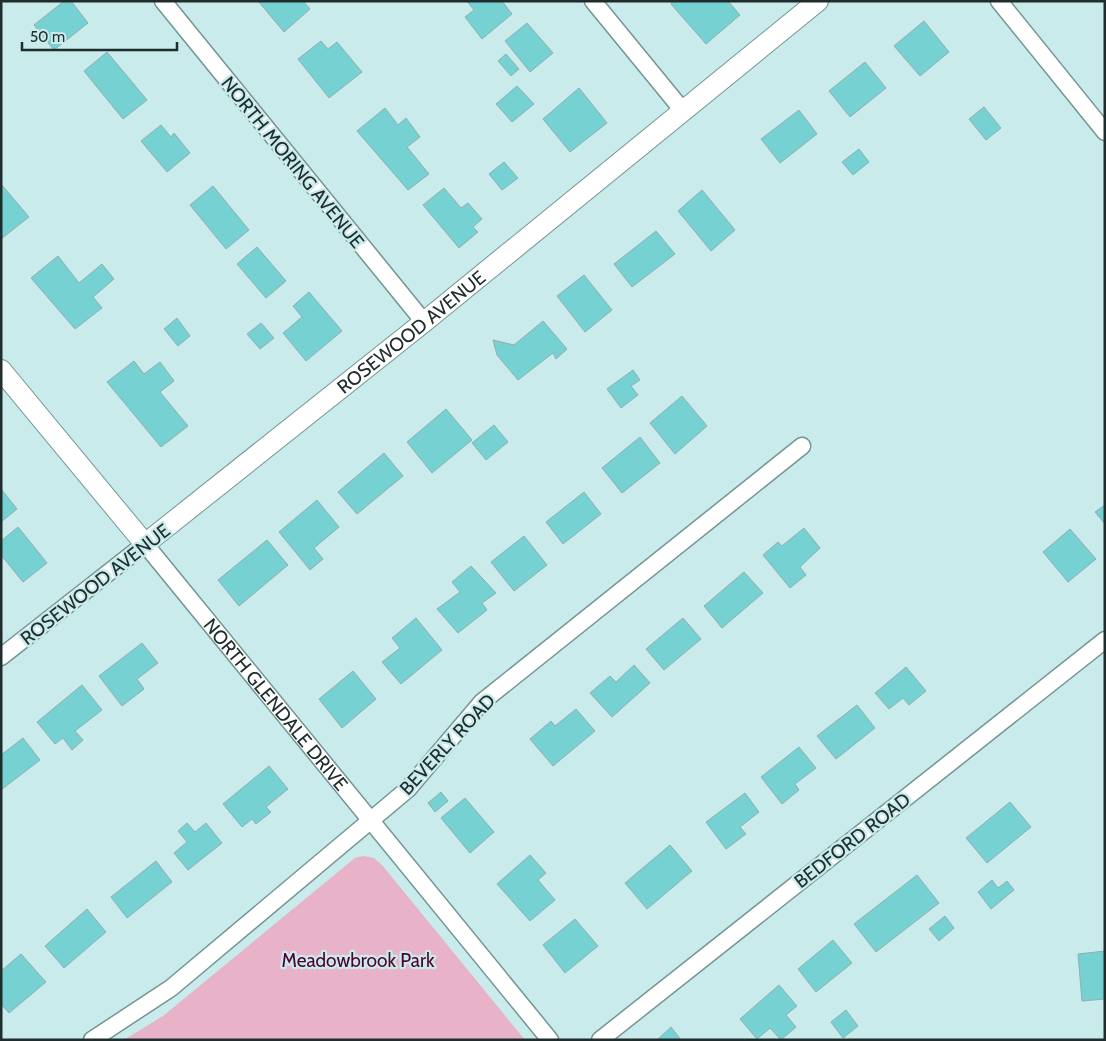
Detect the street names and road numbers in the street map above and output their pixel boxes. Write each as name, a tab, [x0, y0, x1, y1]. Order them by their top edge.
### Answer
street label: NORTH MORING AVENUE	[216, 72, 369, 253]
street label: ROSEWOOD AVENUE	[332, 266, 490, 399]
street label: ROSEWOOD AVENUE	[16, 519, 175, 650]
street label: NORTH GLENDALE DRIVE	[199, 614, 352, 795]
street label: BEVERLY ROAD	[395, 689, 500, 800]
street label: BEDFORD ROAD	[790, 788, 915, 893]

